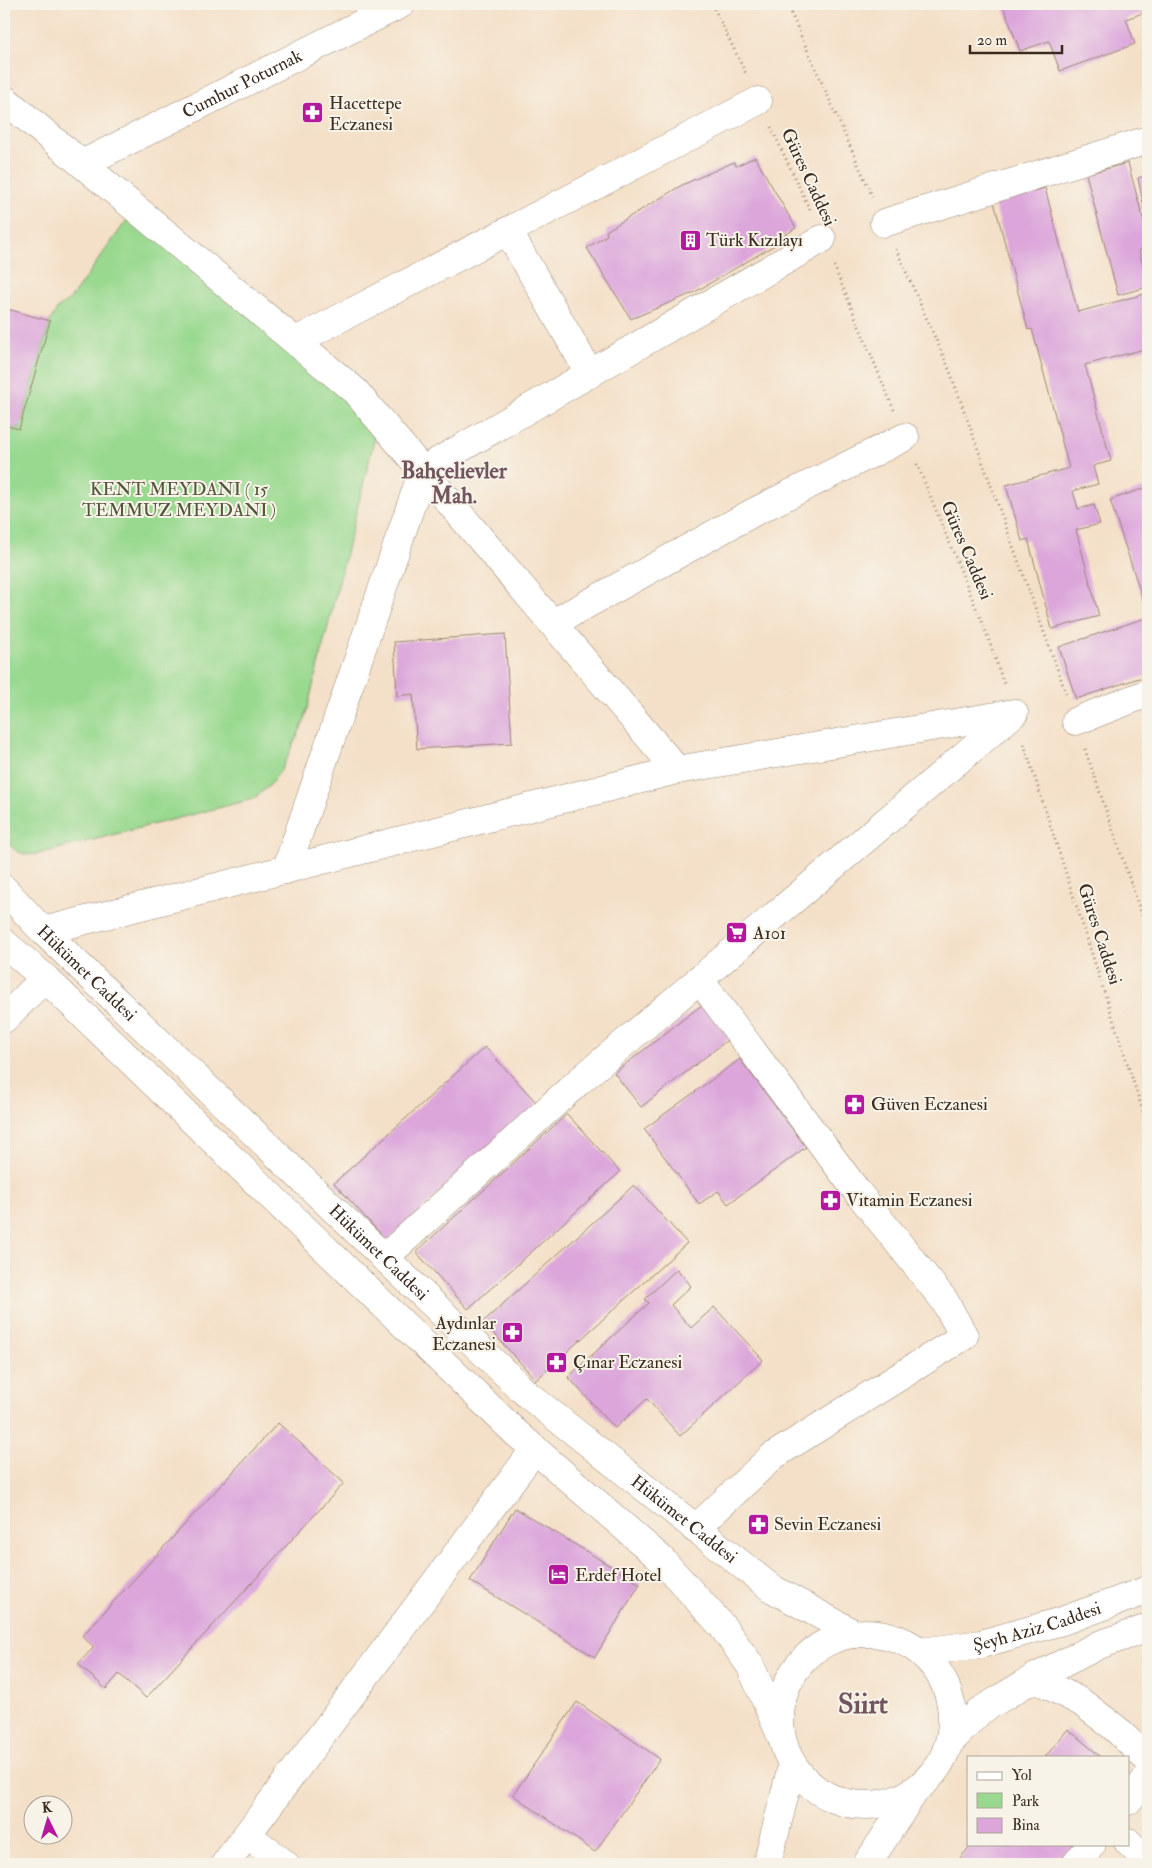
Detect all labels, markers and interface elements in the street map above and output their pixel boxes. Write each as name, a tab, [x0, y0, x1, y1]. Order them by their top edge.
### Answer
scale bar	[970, 22, 1062, 54]
text: 20 m	[977, 31, 1007, 50]
street label: Cumhur Poturnak	[178, 44, 306, 124]
place label: Hacettepe Eczanesi	[329, 92, 402, 136]
pharmacy icon: Hacettepe Eczanesi	[301, 101, 325, 125]
street label: Güres Caddesi	[776, 125, 841, 230]
building icon: Türk Kızılayı	[678, 228, 702, 252]
place label: Türk Kızılayı	[706, 229, 803, 252]
district label: Bahçelievler Mah.	[401, 457, 508, 510]
park label: KENT MEYDANI ( 15 TEMMUZ MEYDANI )	[82, 478, 276, 522]
street label: Güres Caddesi	[935, 497, 998, 603]
street label: Güres Caddesi	[1072, 881, 1127, 988]
street label: Hükümet Caddesi	[32, 920, 141, 1027]
supermarket icon: A101	[725, 921, 749, 945]
place label: A101	[752, 922, 786, 945]
pharmacy icon: Güven Eczanesi	[843, 1092, 867, 1116]
place label: Güven Eczanesi	[871, 1093, 988, 1116]
pharmacy icon: Vitamin Eczanesi	[818, 1188, 842, 1212]
place label: Vitamin Eczanesi	[846, 1189, 973, 1212]
street label: Hükümet Caddesi	[324, 1200, 433, 1306]
place label: Aydınlar Eczanesi	[432, 1312, 496, 1356]
pharmacy icon: Aydınlar Eczanesi	[500, 1321, 524, 1345]
pharmacy icon: Çınar Eczanesi	[545, 1350, 569, 1374]
place label: Çınar Eczanesi	[573, 1351, 682, 1374]
street label: Hükümet Caddesi	[626, 1470, 742, 1569]
pharmacy icon: Sevin Eczanesi	[746, 1512, 770, 1536]
place label: Sevin Eczanesi	[774, 1513, 881, 1536]
hotel icon: Erdef Hotel	[547, 1563, 571, 1587]
place label: Erdef Hotel	[575, 1564, 662, 1587]
street label: Şeyh Aziz Caddesi	[972, 1597, 1105, 1657]
district label: Siirt	[838, 1687, 888, 1722]
legend	[967, 1756, 1130, 1846]
text: Yol	[1012, 1766, 1032, 1785]
text: Park	[1012, 1792, 1039, 1811]
north arrow	[22, 1796, 72, 1846]
text: K	[41, 1799, 54, 1816]
text: Bina	[1012, 1816, 1040, 1835]

